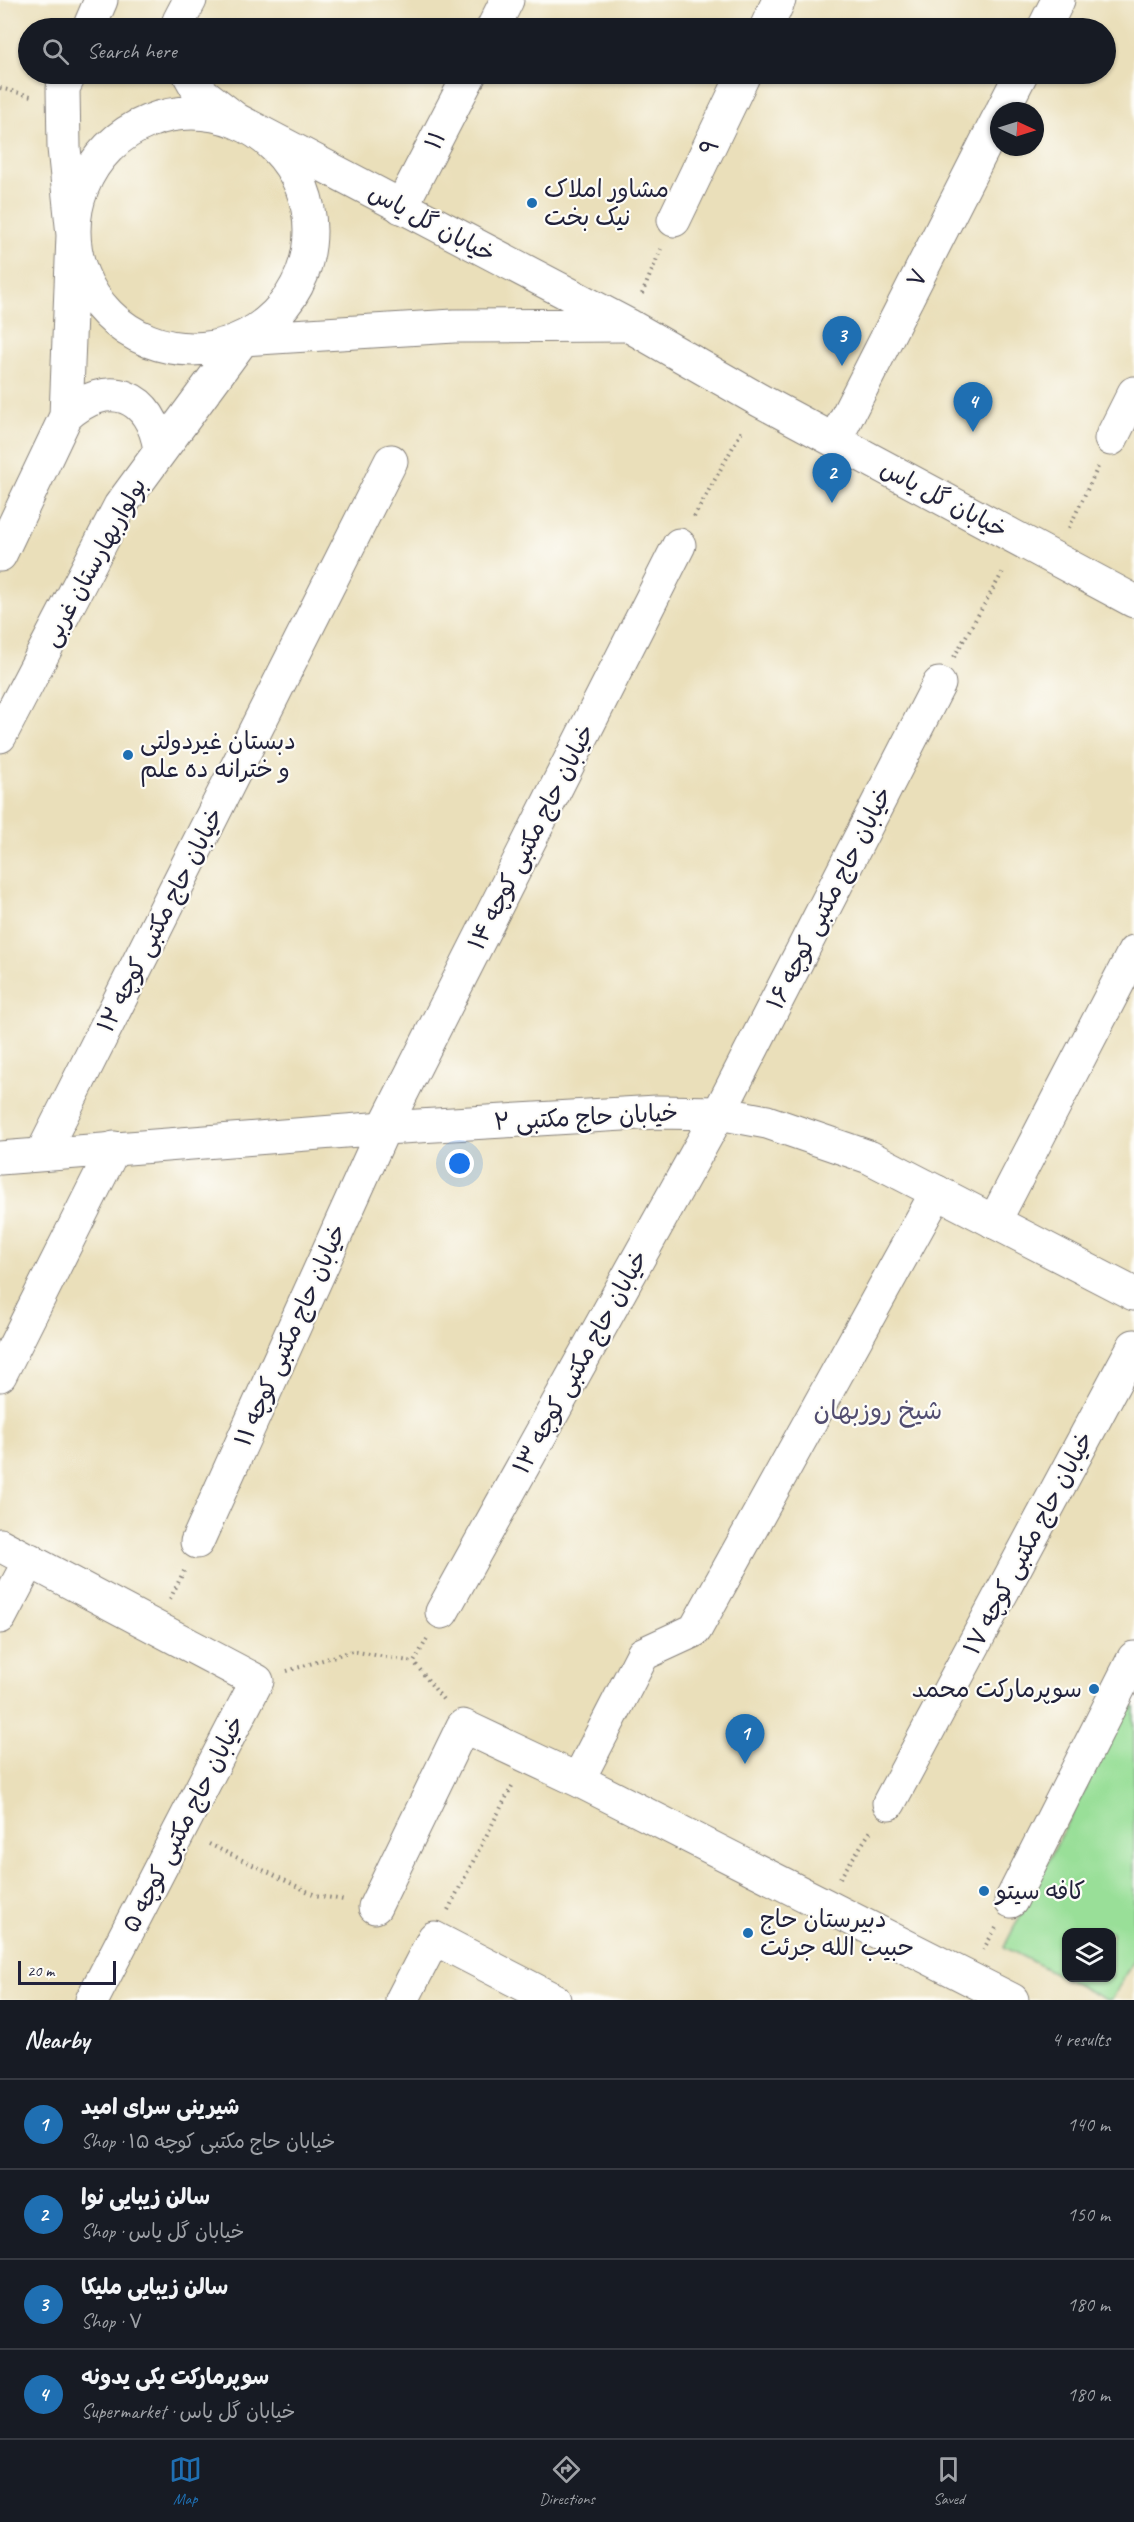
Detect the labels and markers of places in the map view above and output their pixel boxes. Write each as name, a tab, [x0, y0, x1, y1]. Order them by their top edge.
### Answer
place label: مشاور املاک نیک بخت	[544, 174, 669, 232]
marker: مشاور املاک نیک بخت	[525, 196, 539, 210]
pin: 3	[822, 316, 862, 366]
pin: 4	[954, 382, 992, 432]
pin: 2	[812, 454, 852, 503]
place label: دبستان غیردولتی و خترانه ده علم	[140, 726, 296, 787]
marker: دبستان غیردولتی و خترانه ده علم	[121, 748, 135, 762]
place label: سوپرمارکت محمد	[912, 1674, 1082, 1704]
marker: سوپرمارکت محمد	[1087, 1682, 1101, 1696]
pin: 1	[726, 1714, 764, 1764]
place label: کافه سیتو	[994, 1876, 1085, 1906]
marker: کافه سیتو	[977, 1884, 991, 1898]
place label: دبیرستان حاج حبیب الله جرئت	[760, 1904, 914, 1962]
marker: دبیرستان حاج حبیب الله جرئت	[741, 1926, 755, 1940]

